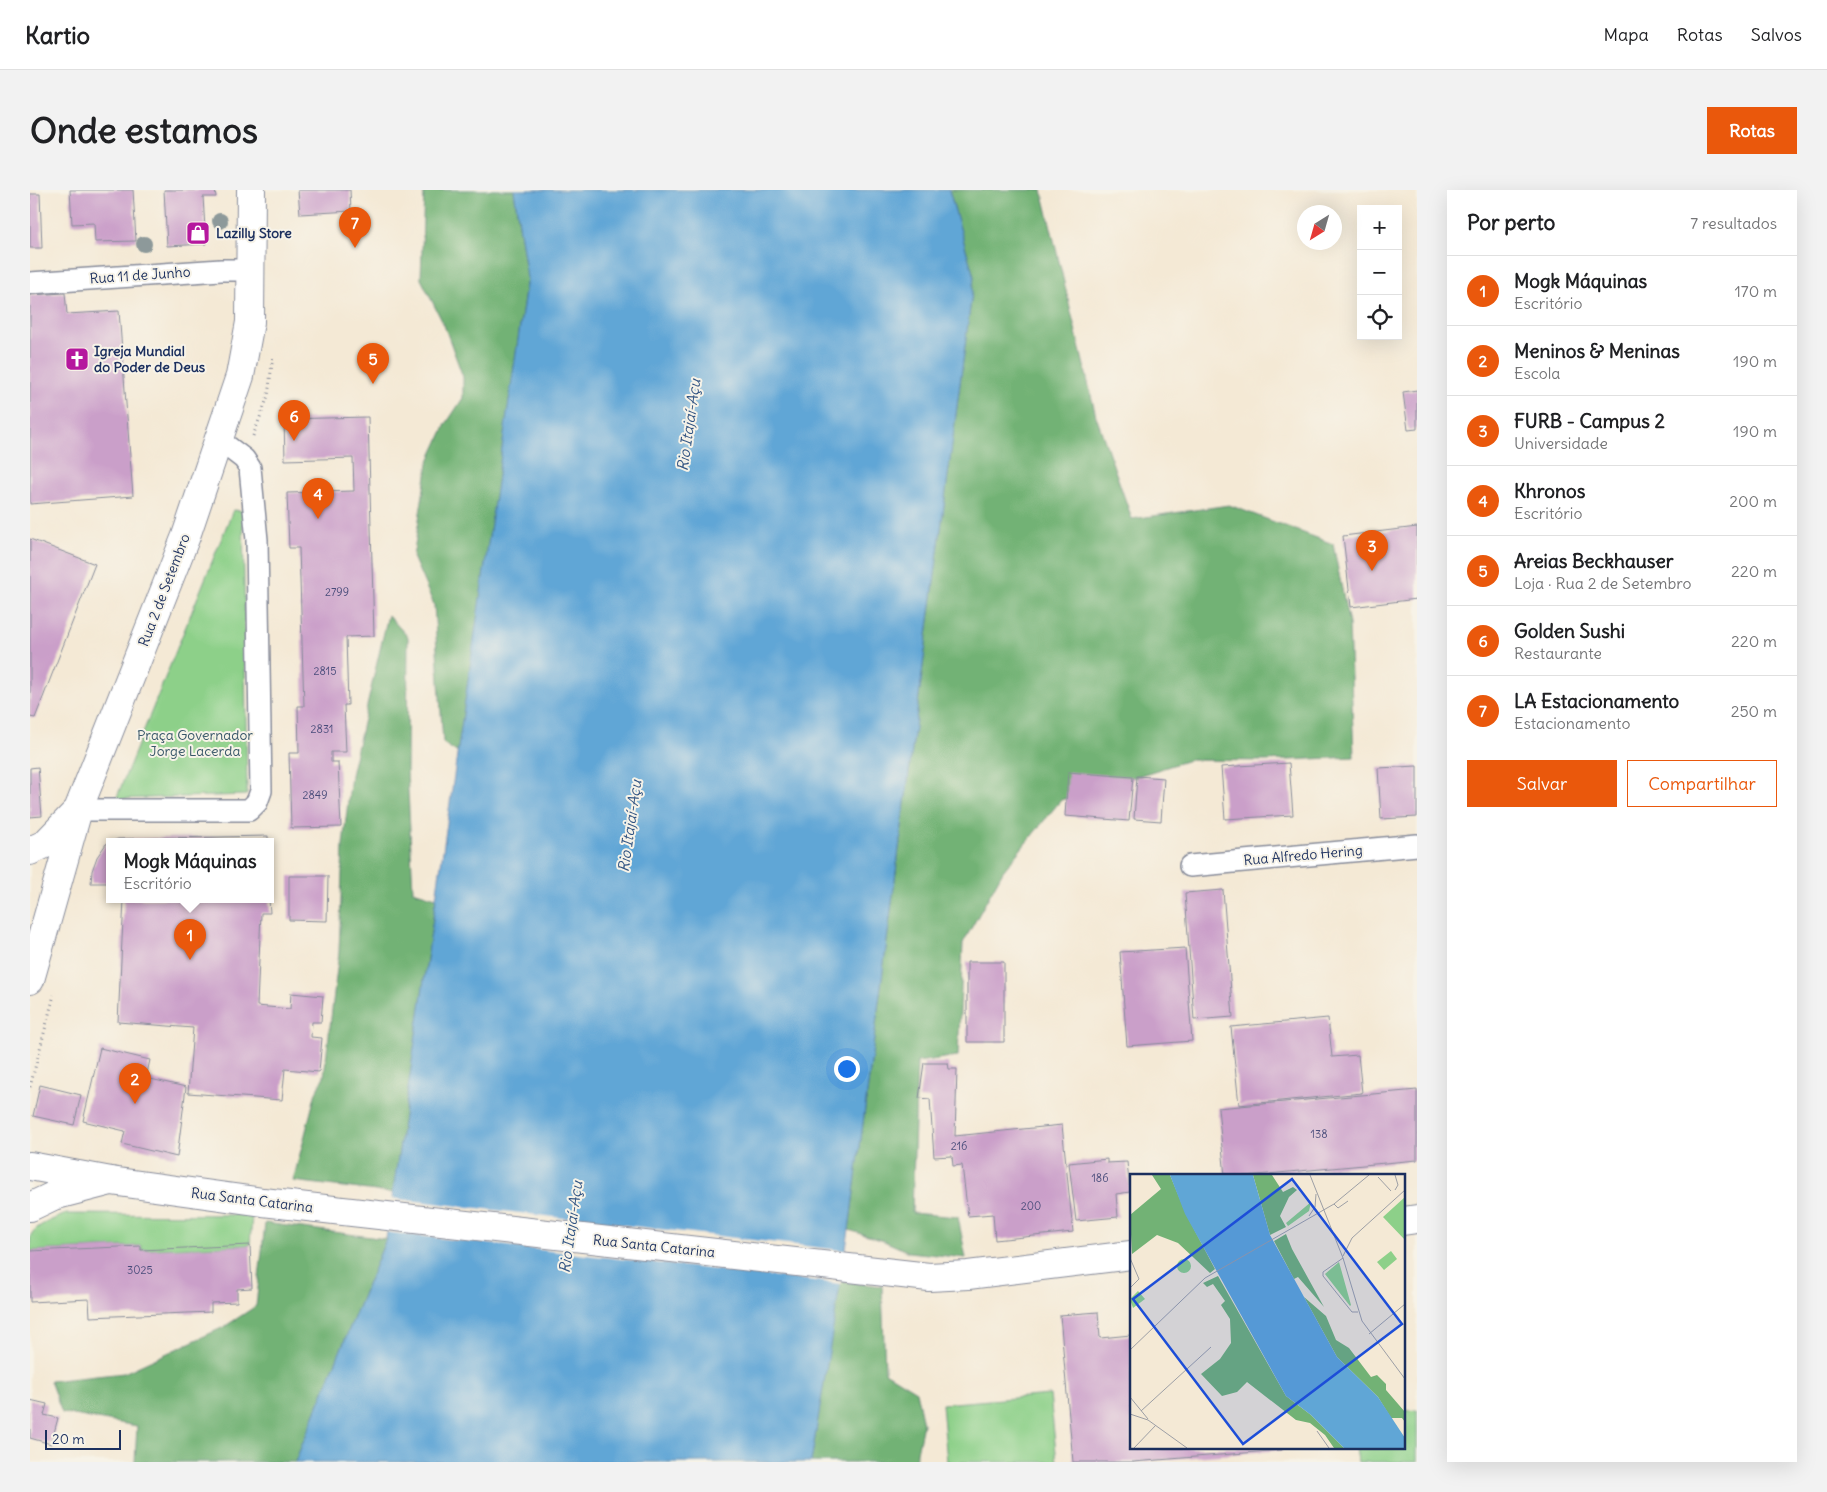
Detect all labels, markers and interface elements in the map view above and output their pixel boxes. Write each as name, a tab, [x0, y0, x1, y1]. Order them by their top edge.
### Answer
text: Kartio	[25, 20, 90, 50]
text: Mapa	[1604, 23, 1649, 46]
text: Rotas	[1677, 23, 1723, 46]
text: Salvos	[1751, 23, 1802, 46]
button: Rotas	[1707, 107, 1797, 154]
text: Onde estamos	[30, 108, 258, 152]
north arrow	[1297, 205, 1342, 250]
map controls	[1357, 205, 1402, 340]
button: +	[1357, 205, 1402, 250]
pin: 7	[339, 207, 371, 248]
text: Por perto	[1467, 209, 1555, 236]
text: 7 resultados	[1690, 213, 1777, 233]
shop icon: Lazilly Store	[185, 220, 211, 246]
place label: Lazilly Store	[216, 224, 292, 242]
button: −	[1357, 250, 1402, 295]
street label: Rua 11 de Junho	[89, 262, 191, 288]
text: Mogk Máquinas	[1514, 269, 1647, 293]
text: 1	[1480, 281, 1486, 301]
text: 170 m	[1734, 281, 1777, 301]
text: Escritório	[1514, 293, 1582, 313]
button: locate	[1357, 295, 1402, 340]
text: Meninos & Meninas	[1514, 339, 1680, 363]
place label: Igreja Mundial do Poder de Deus	[94, 342, 206, 376]
pin: 5	[357, 343, 389, 384]
church icon: Igreja Mundial do Poder de Deus	[64, 346, 90, 372]
text: 2	[1479, 351, 1487, 371]
text: 190 m	[1733, 351, 1777, 371]
text: Escola	[1514, 363, 1560, 383]
water label: Rio Itajaí-Açu	[673, 377, 705, 472]
pin: 6	[278, 400, 310, 441]
text: FURB - Campus 2	[1514, 409, 1665, 433]
text: 3	[1478, 421, 1488, 441]
text: 190 m	[1733, 421, 1777, 441]
text: Universidade	[1514, 433, 1608, 453]
pin: 4	[302, 478, 334, 519]
text: Khronos	[1514, 479, 1585, 503]
text: 4	[1478, 491, 1488, 511]
text: 200 m	[1729, 491, 1777, 511]
text: Escritório	[1514, 503, 1582, 523]
pin: 3	[1356, 530, 1388, 571]
street label: Rua 2 de Setembro	[134, 531, 194, 649]
text: Areias Beckhauser	[1514, 549, 1673, 573]
text: 5	[1478, 561, 1488, 581]
text: 220 m	[1731, 561, 1777, 581]
text: Loja · Rua 2 de Setembro	[1514, 573, 1692, 593]
house number: 2799	[325, 585, 349, 599]
text: Golden Sushi	[1514, 619, 1625, 643]
text: 6	[1478, 631, 1488, 651]
text: 220 m	[1731, 631, 1777, 651]
text: Restaurante	[1514, 643, 1602, 663]
house number: 2815	[313, 664, 337, 678]
text: LA Estacionamento	[1514, 689, 1679, 713]
text: 7	[1479, 701, 1487, 721]
text: 250 m	[1731, 701, 1777, 721]
text: Estacionamento	[1514, 713, 1630, 733]
house number: 2831	[311, 722, 333, 736]
park label: Praça Governador Jorge Lacerda	[137, 726, 253, 760]
button: Salvar	[1467, 760, 1617, 807]
button: Compartilhar	[1627, 760, 1777, 807]
water label: Rio Itajaí-Açu	[614, 778, 646, 873]
house number: 2849	[302, 788, 328, 802]
popup	[106, 838, 274, 903]
street label: Rua Alfredo Hering	[1243, 841, 1363, 869]
text: Mogk Máquinas	[123, 849, 257, 873]
text: Escritório	[123, 873, 192, 893]
pin: 1	[174, 919, 206, 960]
your location	[834, 1056, 860, 1082]
pin: 2	[119, 1063, 151, 1104]
house number: 138	[1311, 1127, 1327, 1141]
house number: 216	[951, 1139, 967, 1153]
house number: 186	[1091, 1171, 1109, 1185]
inset map	[1130, 1174, 1404, 1450]
water label: Rio Itajaí-Açu	[555, 1179, 587, 1274]
street label: Rua Santa Catarina	[190, 1184, 314, 1216]
house number: 200	[1021, 1199, 1041, 1213]
street label: Rua Santa Catarina	[592, 1231, 716, 1261]
house number: 3025	[127, 1263, 153, 1277]
scale bar	[45, 1427, 121, 1450]
text: 20 m	[52, 1430, 85, 1448]

